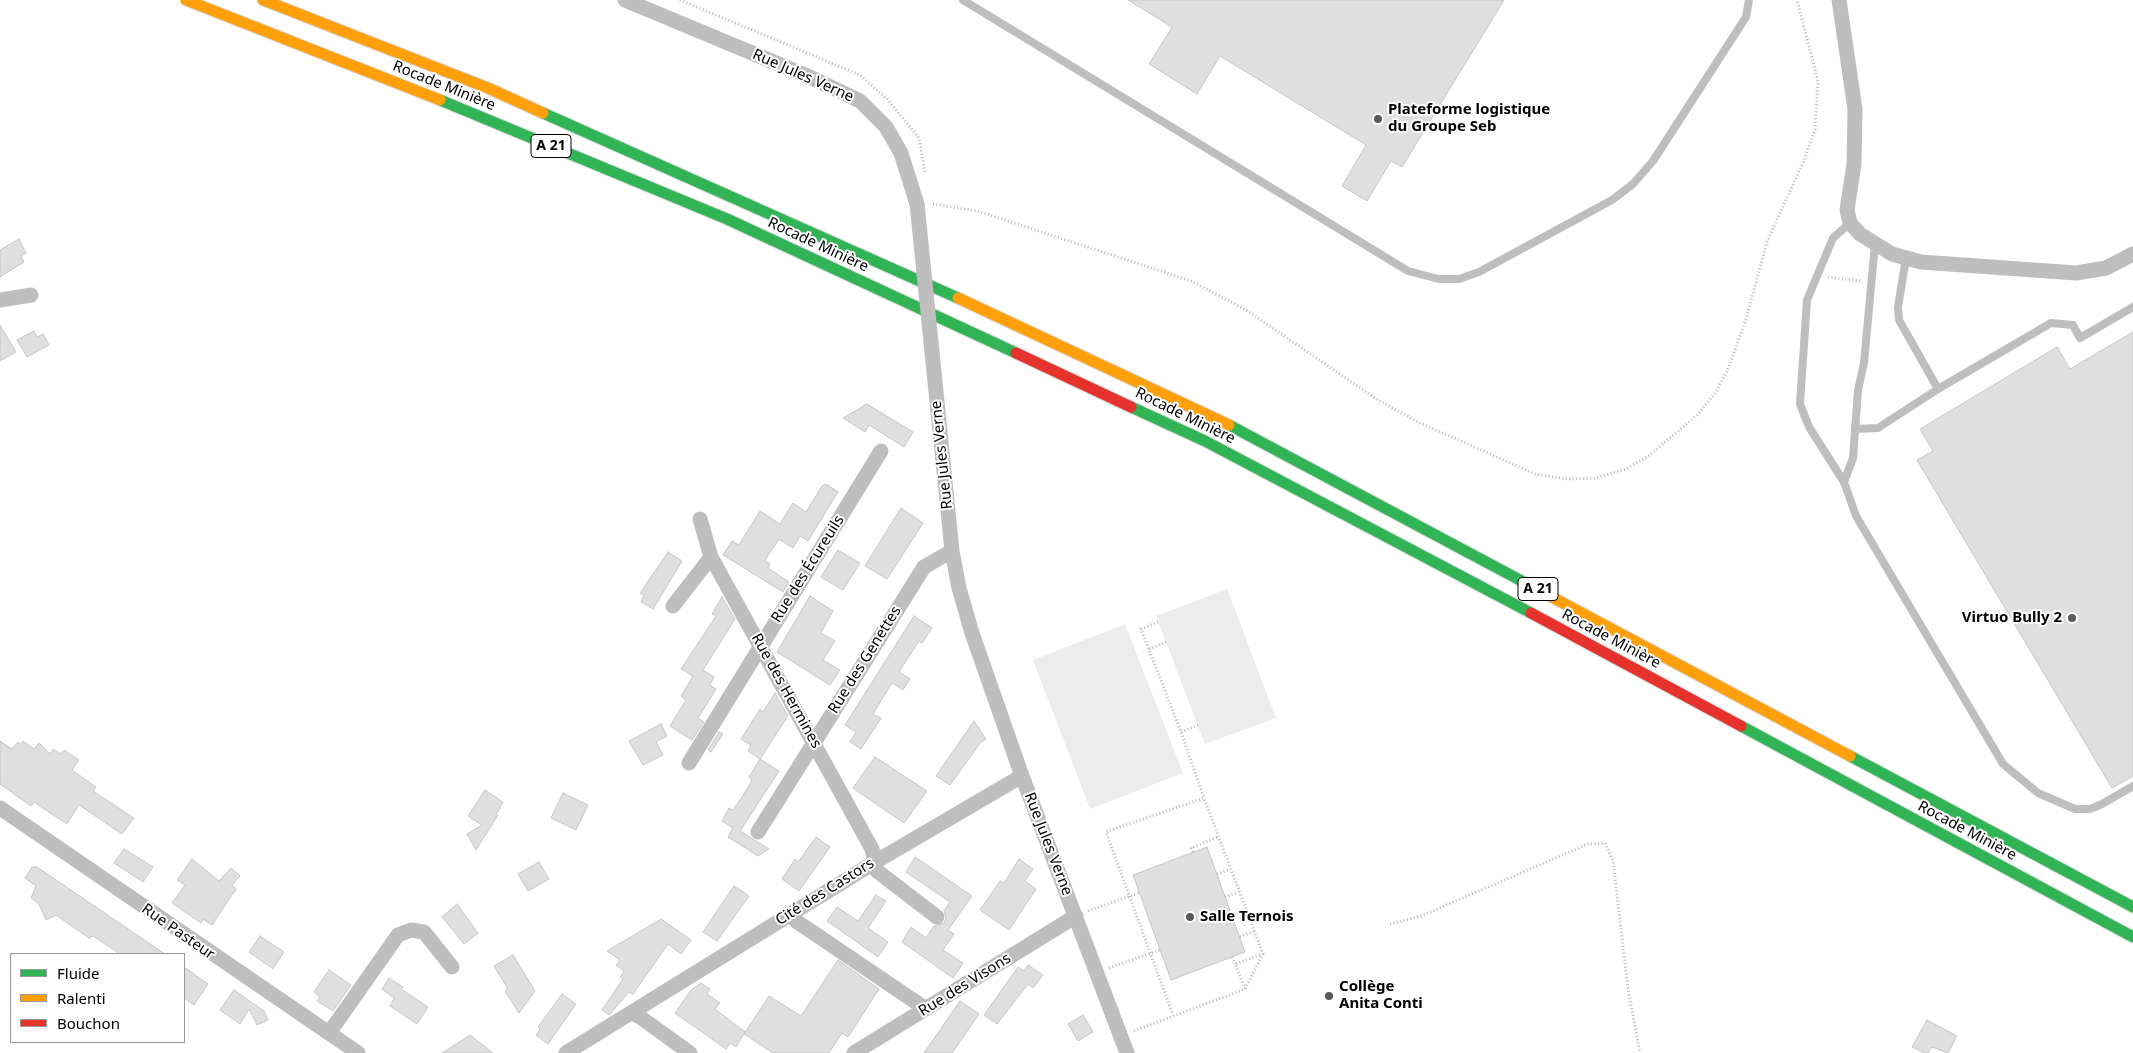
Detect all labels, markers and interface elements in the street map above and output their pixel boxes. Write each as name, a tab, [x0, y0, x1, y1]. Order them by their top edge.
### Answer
street label: Rue Jules Verne	[750, 46, 856, 106]
street label: Rocade Minière	[390, 57, 498, 115]
place label: Plateforme logistique du Groupe Seb	[1388, 101, 1550, 136]
marker: Plateforme logistique du Groupe Seb	[1372, 113, 1384, 125]
road number: A 21	[531, 134, 571, 158]
street label: Rocade Minière	[765, 214, 871, 276]
street label: Rocade Minière	[1132, 384, 1238, 448]
street label: Rue Jules Verne	[927, 400, 957, 510]
street label: Rue des Écureuils	[768, 512, 848, 626]
road number: A 21	[1518, 578, 1558, 600]
street label: Rue des Genettes	[825, 603, 905, 717]
street label: Rocade Minière	[1559, 605, 1663, 673]
place label: Virtuo Bully 2	[1962, 609, 2062, 627]
marker: Virtuo Bully 2	[2066, 612, 2078, 624]
street label: Rue des Hermines	[747, 631, 825, 751]
street label: Rue Jules Verne	[1020, 790, 1076, 898]
street label: Rocade Minière	[1915, 797, 2019, 865]
street label: Cité des Castors	[772, 854, 878, 930]
street label: Rue Pasteur	[138, 900, 218, 964]
place label: Salle Ternois	[1200, 908, 1293, 926]
marker: Salle Ternois	[1184, 911, 1196, 923]
street label: Rue des Visons	[916, 949, 1014, 1021]
legend	[10, 953, 185, 1043]
text: Fluide	[57, 963, 99, 983]
place label: Collège Anita Conti	[1339, 978, 1423, 1013]
text: Ralenti	[57, 988, 106, 1008]
marker: Collège Anita Conti	[1323, 990, 1335, 1002]
text: Bouchon	[57, 1013, 120, 1033]

